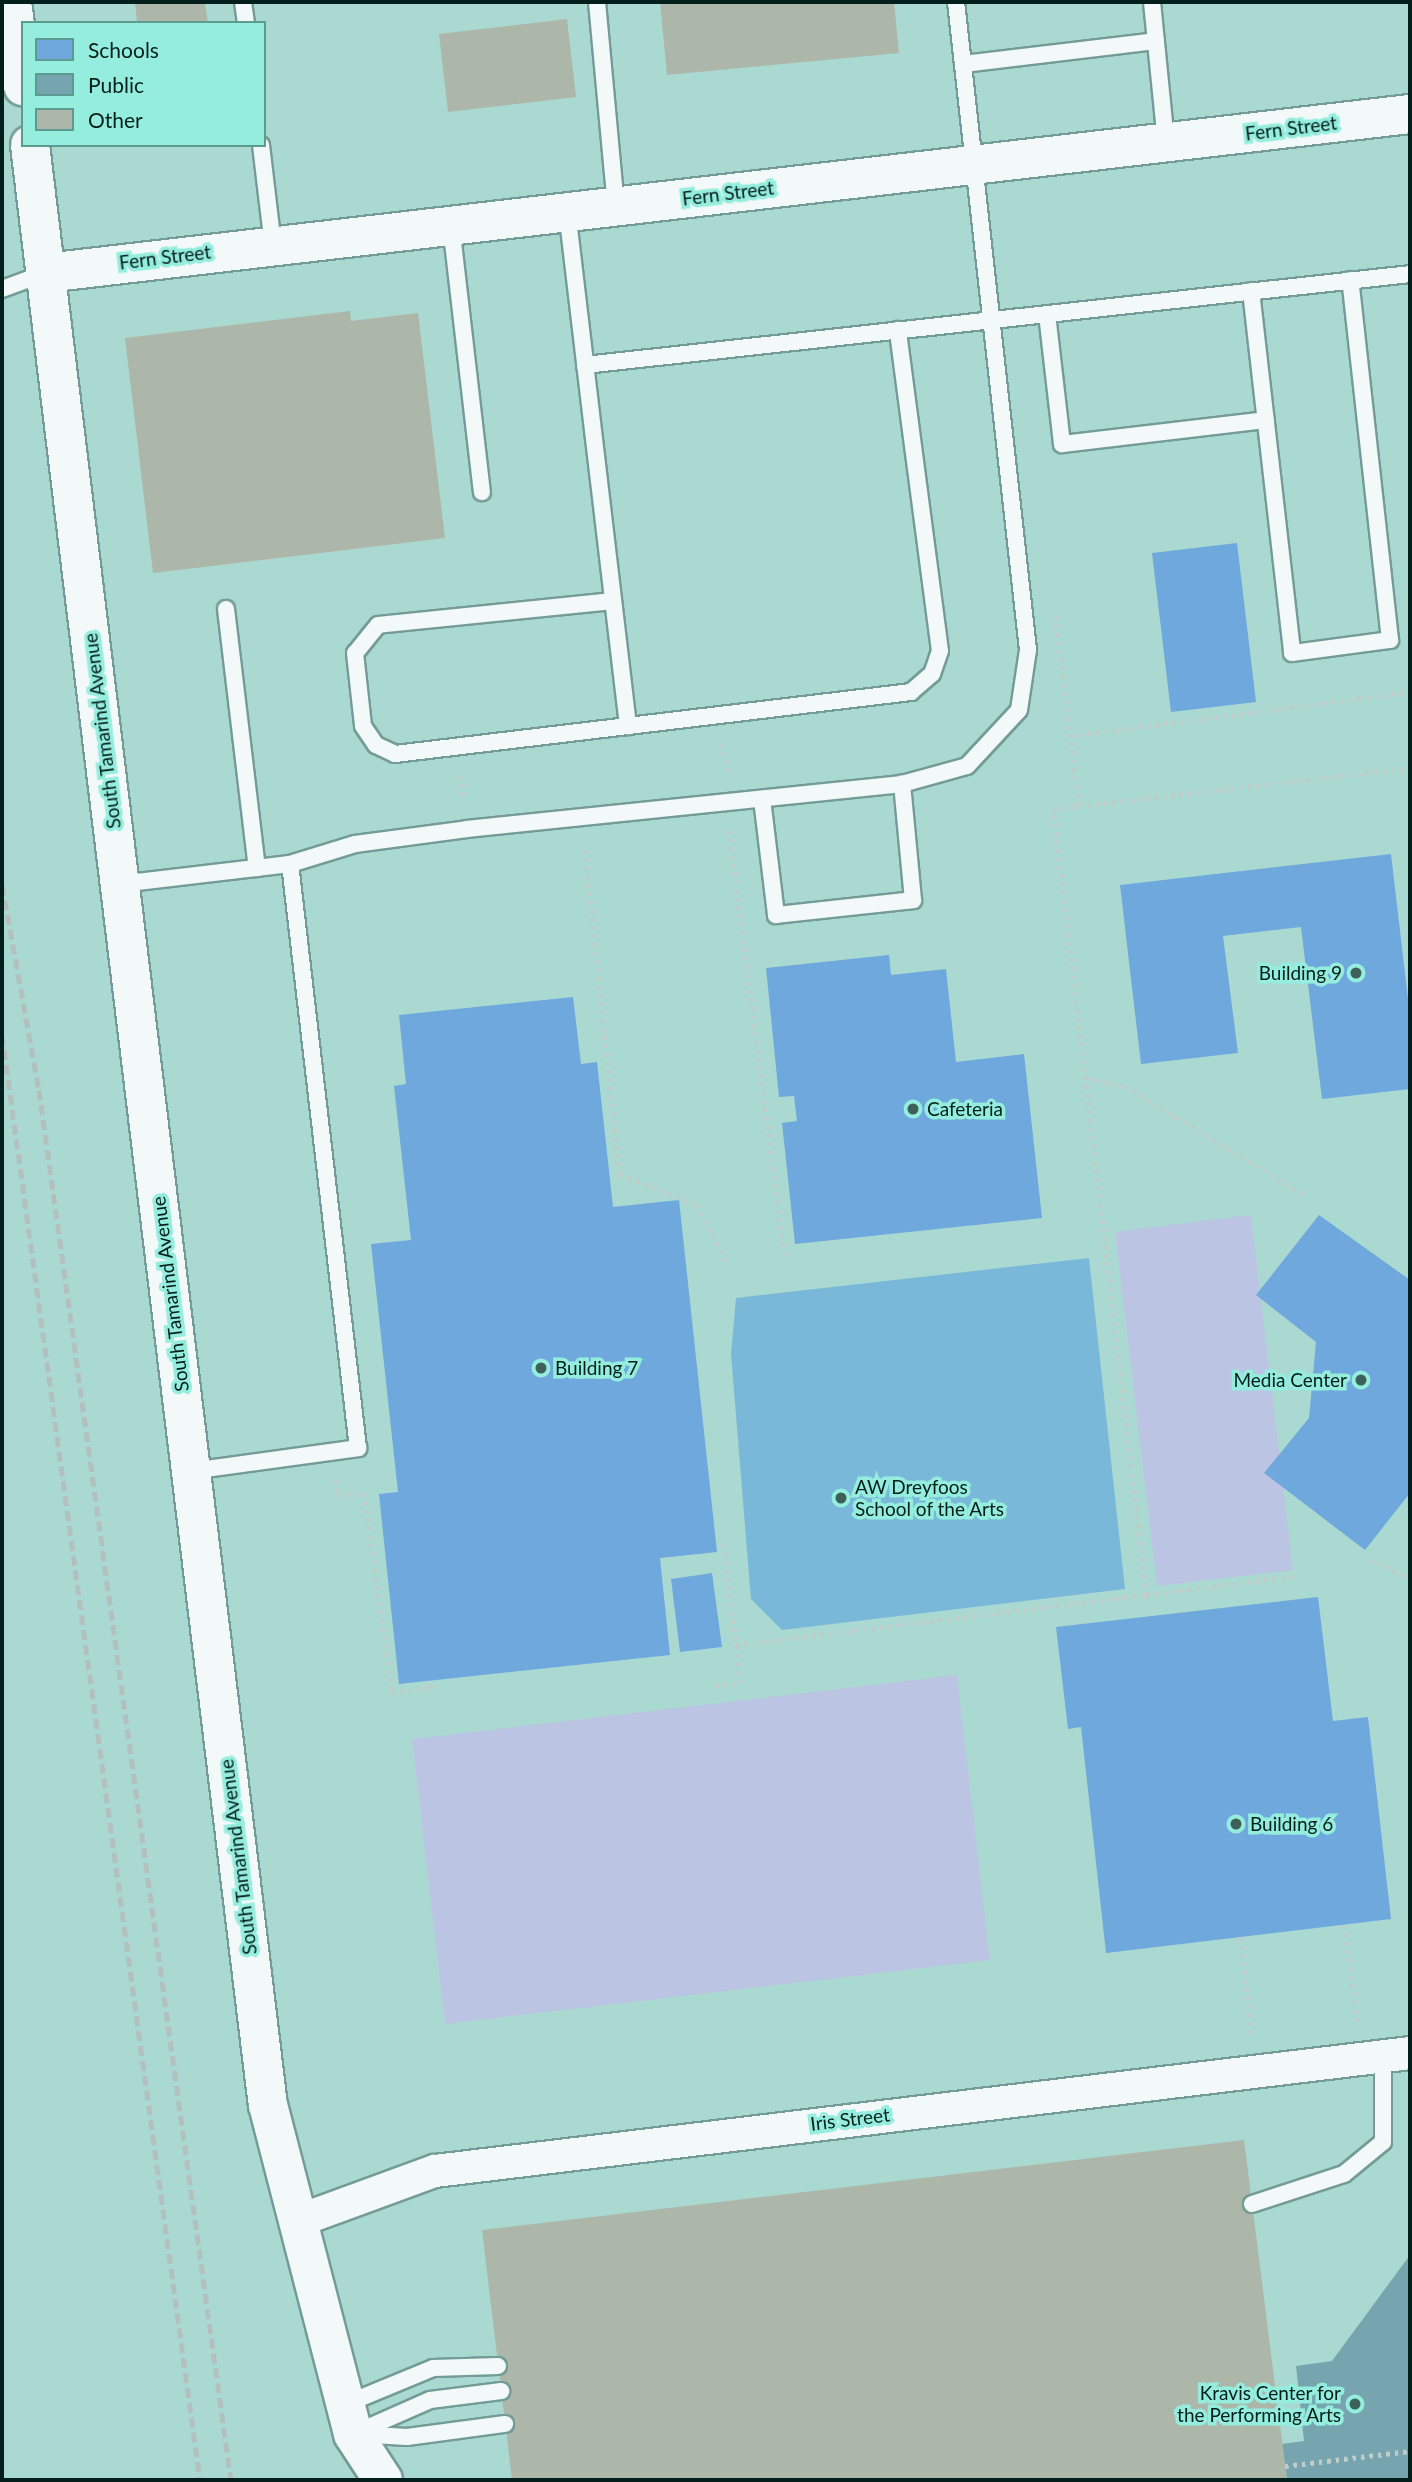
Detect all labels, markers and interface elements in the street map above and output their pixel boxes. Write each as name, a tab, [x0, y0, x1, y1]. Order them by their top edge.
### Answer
legend	[21, 21, 266, 147]
text: Schools	[88, 37, 159, 62]
text: Public	[88, 72, 144, 97]
text: Other	[88, 107, 143, 132]
street label: Fern Street	[1244, 111, 1338, 145]
street label: Fern Street	[681, 176, 775, 210]
street label: Fern Street	[118, 240, 212, 274]
street label: South Tamarind Avenue	[79, 631, 125, 831]
place label: Building 9	[1259, 962, 1342, 984]
marker: Building 9	[1348, 965, 1364, 981]
place label: Cafeteria	[927, 1098, 1003, 1120]
marker: Cafeteria	[905, 1101, 921, 1117]
street label: South Tamarind Avenue	[147, 1194, 193, 1394]
place label: Building 7	[555, 1357, 638, 1379]
marker: Building 7	[533, 1360, 549, 1376]
place label: Media Center	[1233, 1369, 1347, 1391]
marker: Media Center	[1353, 1372, 1369, 1388]
place label: AW Dreyfoos School of the Arts	[855, 1476, 1005, 1520]
marker: AW Dreyfoos School of the Arts	[833, 1490, 849, 1506]
street label: South Tamarind Avenue	[215, 1757, 261, 1957]
place label: Building 6	[1250, 1813, 1333, 1835]
marker: Building 6	[1228, 1816, 1244, 1832]
street label: Iris Street	[809, 2103, 891, 2135]
place label: Kravis Center for the Performing Arts	[1176, 2382, 1341, 2426]
marker: Kravis Center for the Performing Arts	[1347, 2396, 1363, 2412]

